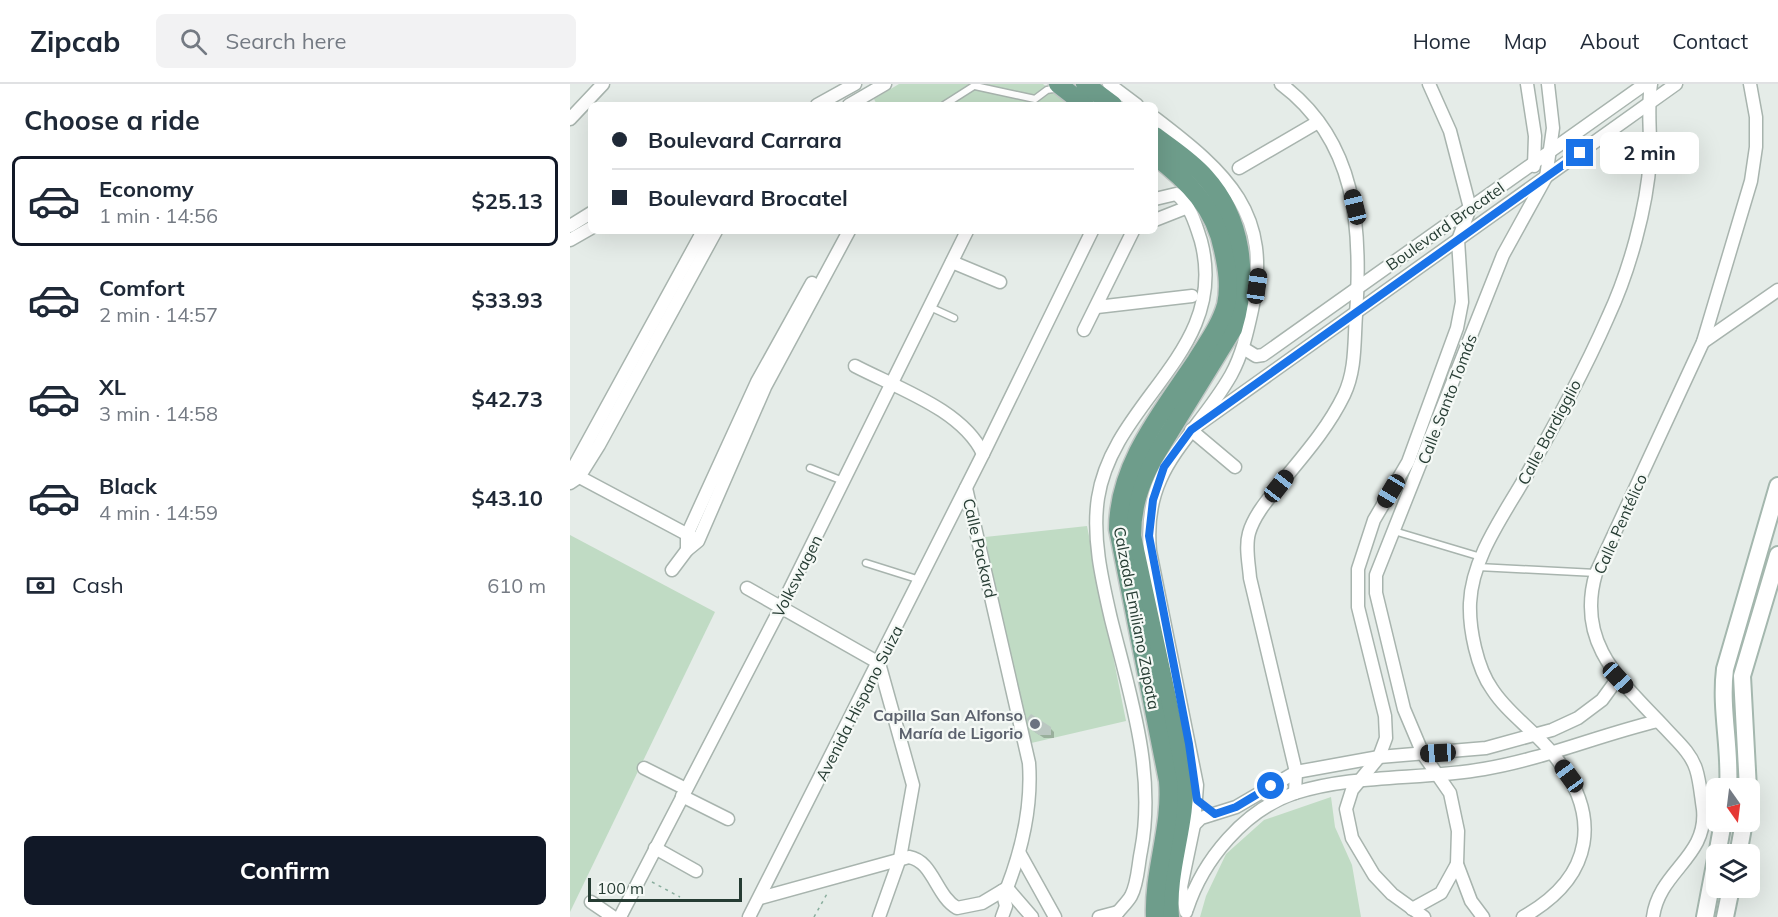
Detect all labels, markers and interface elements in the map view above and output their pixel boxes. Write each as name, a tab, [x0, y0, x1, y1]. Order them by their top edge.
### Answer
search box	[156, 14, 576, 68]
text: Zipcab	[30, 24, 120, 59]
icon: search	[177, 25, 210, 58]
text: Search here	[225, 27, 346, 55]
text: Home	[1413, 28, 1471, 54]
text: Map	[1504, 28, 1547, 54]
text: About	[1580, 28, 1639, 54]
text: Contact	[1672, 28, 1748, 54]
text: Choose a ride	[24, 103, 200, 137]
text: Boulevard Carrara	[648, 126, 842, 154]
callout: 2 min	[1601, 132, 1700, 174]
route end	[1566, 139, 1593, 166]
text: 2 min	[1623, 140, 1676, 165]
icon: car	[27, 174, 81, 228]
text: Economy	[99, 175, 194, 203]
street label: Boulevard Brocatel	[1382, 178, 1508, 274]
text: Boulevard Brocatel	[648, 184, 848, 212]
text: $25.13	[472, 187, 543, 215]
car	[1342, 187, 1368, 227]
text: 1 min · 14:56	[99, 203, 218, 228]
car	[1246, 267, 1268, 305]
icon: car	[27, 273, 81, 327]
text: Comfort	[99, 274, 185, 302]
text: $33.93	[472, 286, 543, 314]
text: 2 min · 14:57	[99, 302, 218, 327]
street label: Calle Santo Tomás	[1413, 331, 1481, 467]
icon: car	[27, 372, 81, 426]
text: XL	[99, 373, 126, 401]
street label: Calle Bardigglio	[1513, 376, 1585, 488]
text: $42.73	[472, 385, 543, 413]
text: 3 min · 14:58	[99, 401, 218, 426]
car	[1261, 466, 1297, 506]
icon: car	[27, 471, 81, 525]
car	[1374, 471, 1408, 511]
street label: Calle Pentélico	[1589, 471, 1651, 577]
text: Black	[99, 472, 157, 500]
text: $43.10	[472, 484, 543, 512]
street label: Calle Packard	[959, 496, 1001, 600]
text: 4 min · 14:59	[99, 500, 218, 525]
street label: Calzada Emiliano Zapata	[1109, 525, 1165, 711]
street label: Volkswagen	[768, 531, 826, 621]
icon: cash	[24, 569, 57, 602]
text: Cash	[72, 571, 124, 599]
text: 610 m	[487, 573, 546, 598]
street label: Avenida Hispano Suiza	[811, 622, 907, 784]
car	[1599, 659, 1637, 697]
place label: Capilla San Alfonso María de Ligorio	[873, 705, 1023, 743]
marker: Capilla San Alfonso María de Ligorio	[1028, 717, 1042, 731]
car	[1420, 743, 1456, 763]
car	[1551, 756, 1587, 796]
route start	[1257, 772, 1284, 799]
north arrow	[1706, 778, 1760, 832]
map controls	[1706, 778, 1760, 898]
button: Confirm	[24, 836, 546, 905]
button: layers	[1706, 844, 1760, 898]
scale bar	[588, 875, 742, 902]
text: 100 m	[597, 878, 644, 898]

